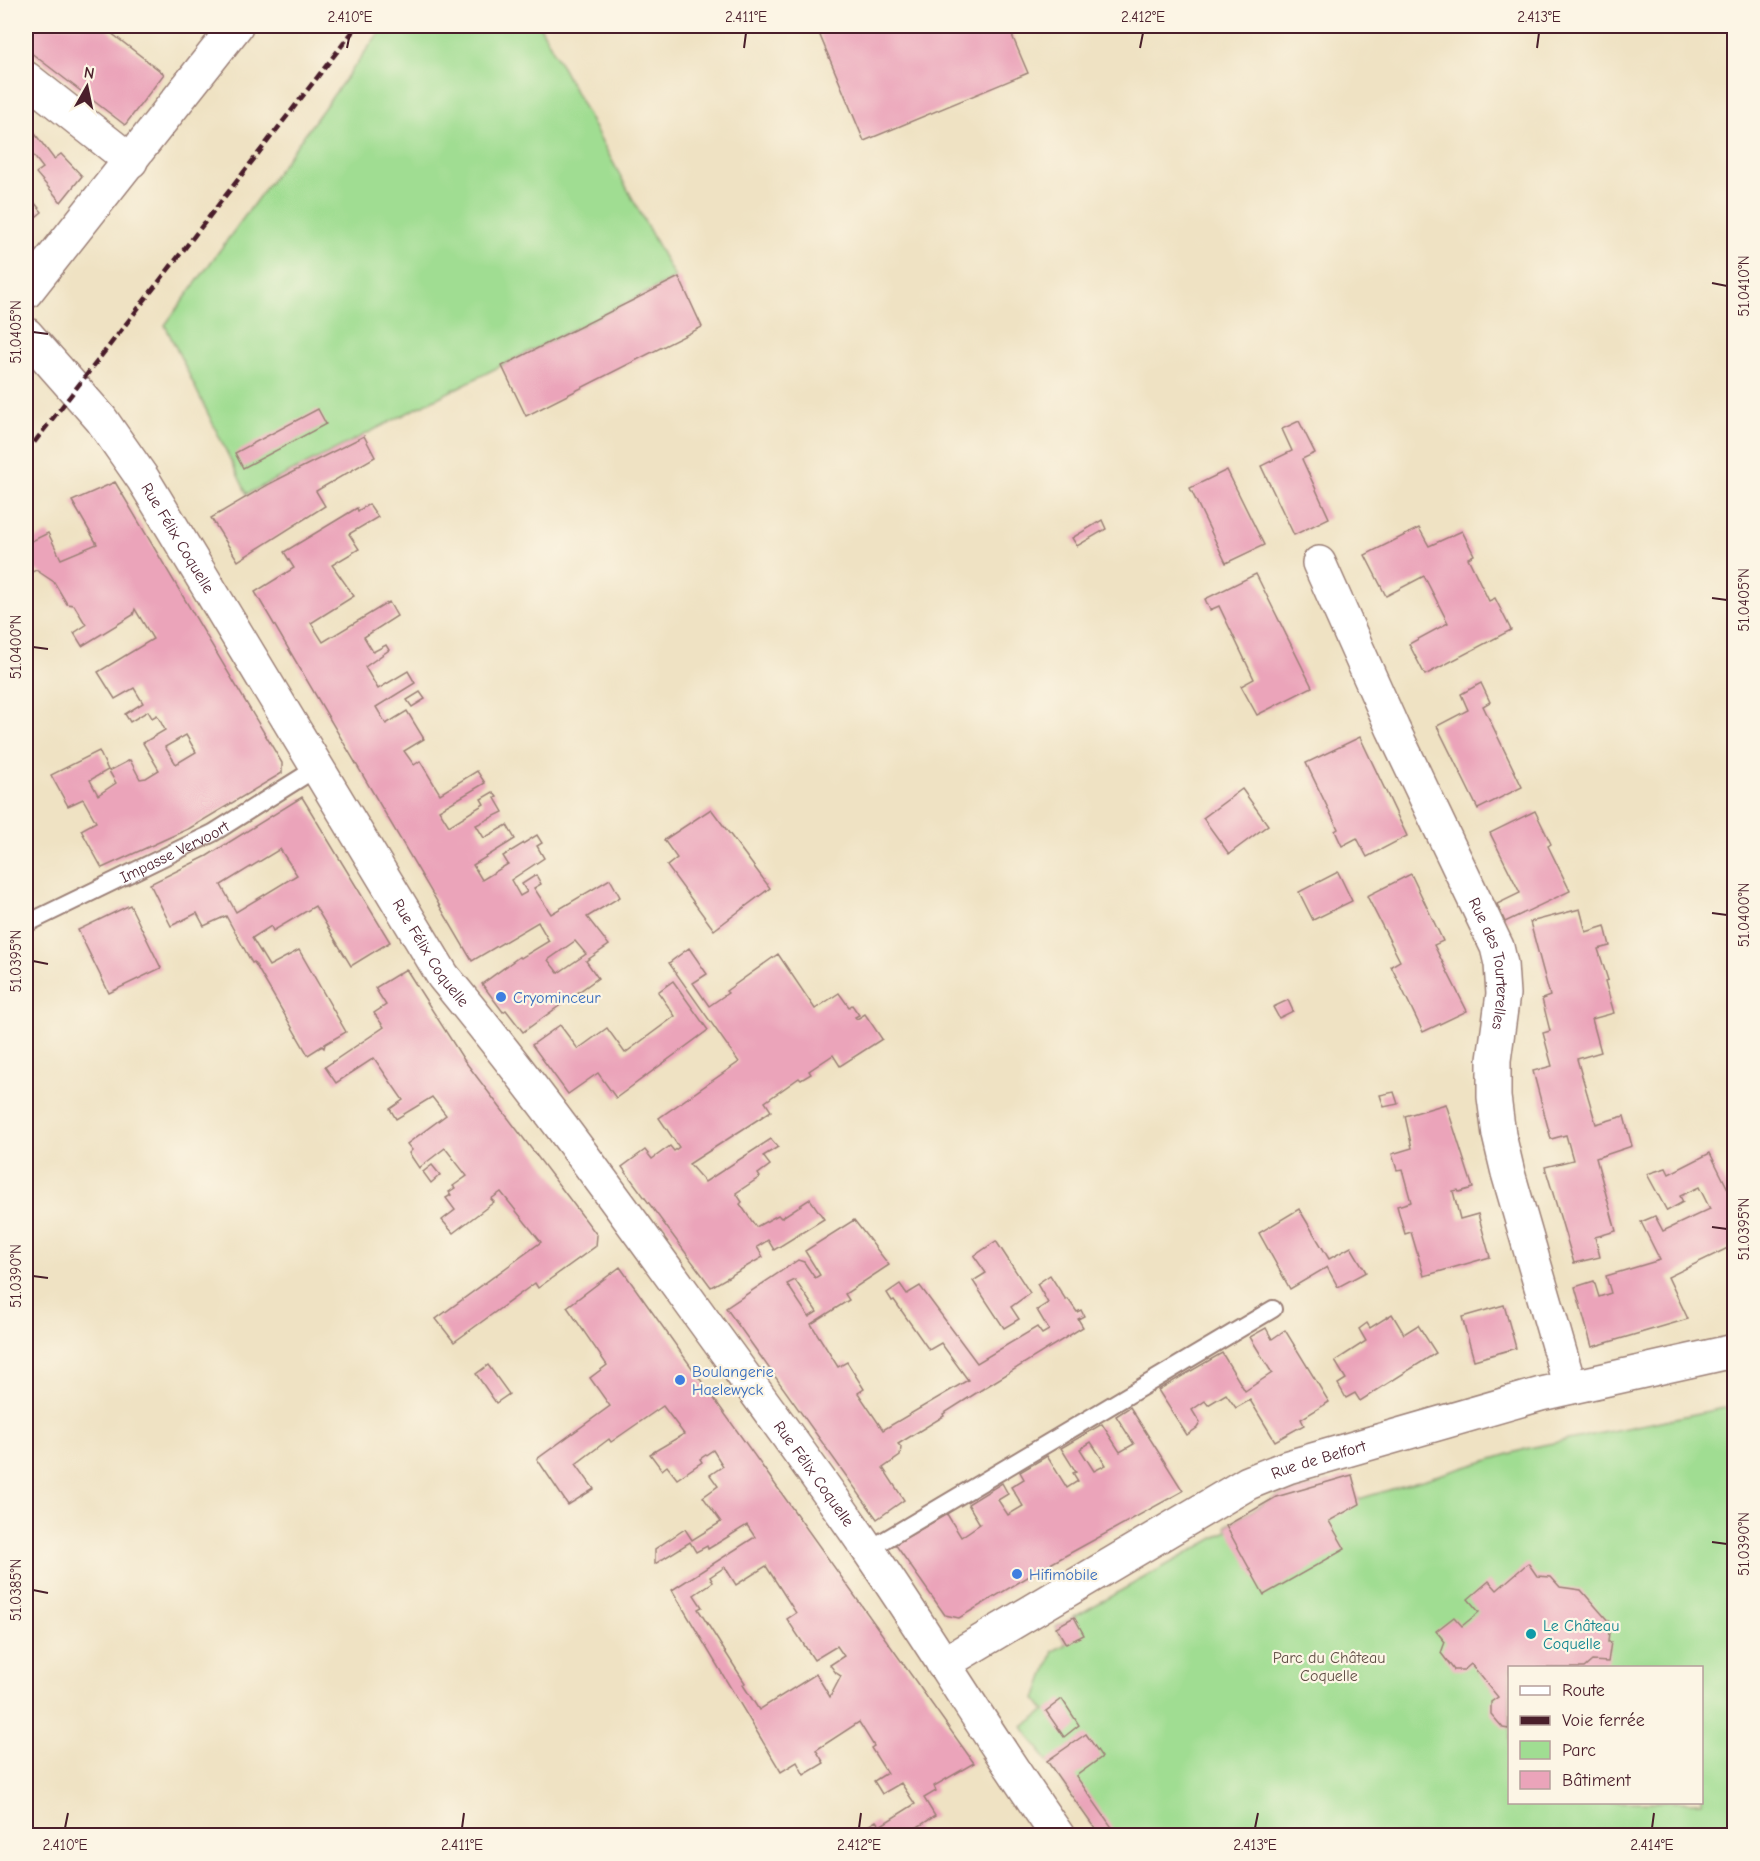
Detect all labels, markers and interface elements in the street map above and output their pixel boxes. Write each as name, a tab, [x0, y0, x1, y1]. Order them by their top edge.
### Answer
text: 2.410°E	[327, 8, 373, 26]
text: 2.411°E	[725, 8, 767, 26]
text: 2.412°E	[1121, 8, 1165, 26]
text: 2.413°E	[1517, 8, 1561, 26]
north arrow	[57, 57, 117, 117]
text: N	[83, 63, 96, 83]
text: 51.0410°N	[1735, 255, 1753, 317]
text: 51.0405°N	[7, 300, 25, 364]
street label: Rue Félix Coquelle	[137, 480, 218, 596]
text: 51.0405°N	[1735, 568, 1753, 632]
text: 51.0400°N	[7, 615, 25, 679]
street label: Impasse Vervoort	[117, 817, 233, 887]
text: 51.0400°N	[1735, 883, 1753, 947]
street label: Rue des Tourterelles	[1465, 895, 1511, 1031]
street label: Rue Félix Coquelle	[389, 896, 472, 1011]
text: 51.0395°N	[7, 930, 25, 992]
place label: Cryominceur	[513, 989, 601, 1007]
marker: Cryominceur	[494, 990, 508, 1004]
text: 51.0395°N	[1735, 1198, 1753, 1260]
text: 51.0390°N	[7, 1244, 25, 1308]
place label: Boulangerie Haelewyck	[692, 1363, 774, 1399]
marker: Boulangerie Haelewyck	[673, 1373, 687, 1387]
street label: Rue Félix Coquelle	[770, 1418, 857, 1530]
street label: Rue de Belfort	[1269, 1437, 1368, 1483]
text: 51.0390°N	[1735, 1512, 1753, 1576]
text: 51.0385°N	[7, 1559, 25, 1621]
place label: Hifimobile	[1029, 1566, 1098, 1584]
marker: Hifimobile	[1010, 1567, 1024, 1581]
place label: Le Château Coquelle	[1543, 1617, 1619, 1653]
marker: Le Château Coquelle	[1524, 1627, 1538, 1641]
park label: Parc du Château Coquelle	[1273, 1649, 1385, 1685]
legend	[1508, 1666, 1703, 1804]
text: Route	[1562, 1680, 1605, 1701]
text: Voie ferrée	[1562, 1710, 1645, 1731]
text: Parc	[1562, 1740, 1596, 1761]
text: Bâtiment	[1562, 1770, 1632, 1791]
text: 2.410°E	[42, 1836, 88, 1854]
text: 2.411°E	[441, 1836, 483, 1854]
text: 2.412°E	[837, 1836, 881, 1854]
text: 2.413°E	[1233, 1836, 1277, 1854]
text: 2.414°E	[1630, 1836, 1674, 1854]

